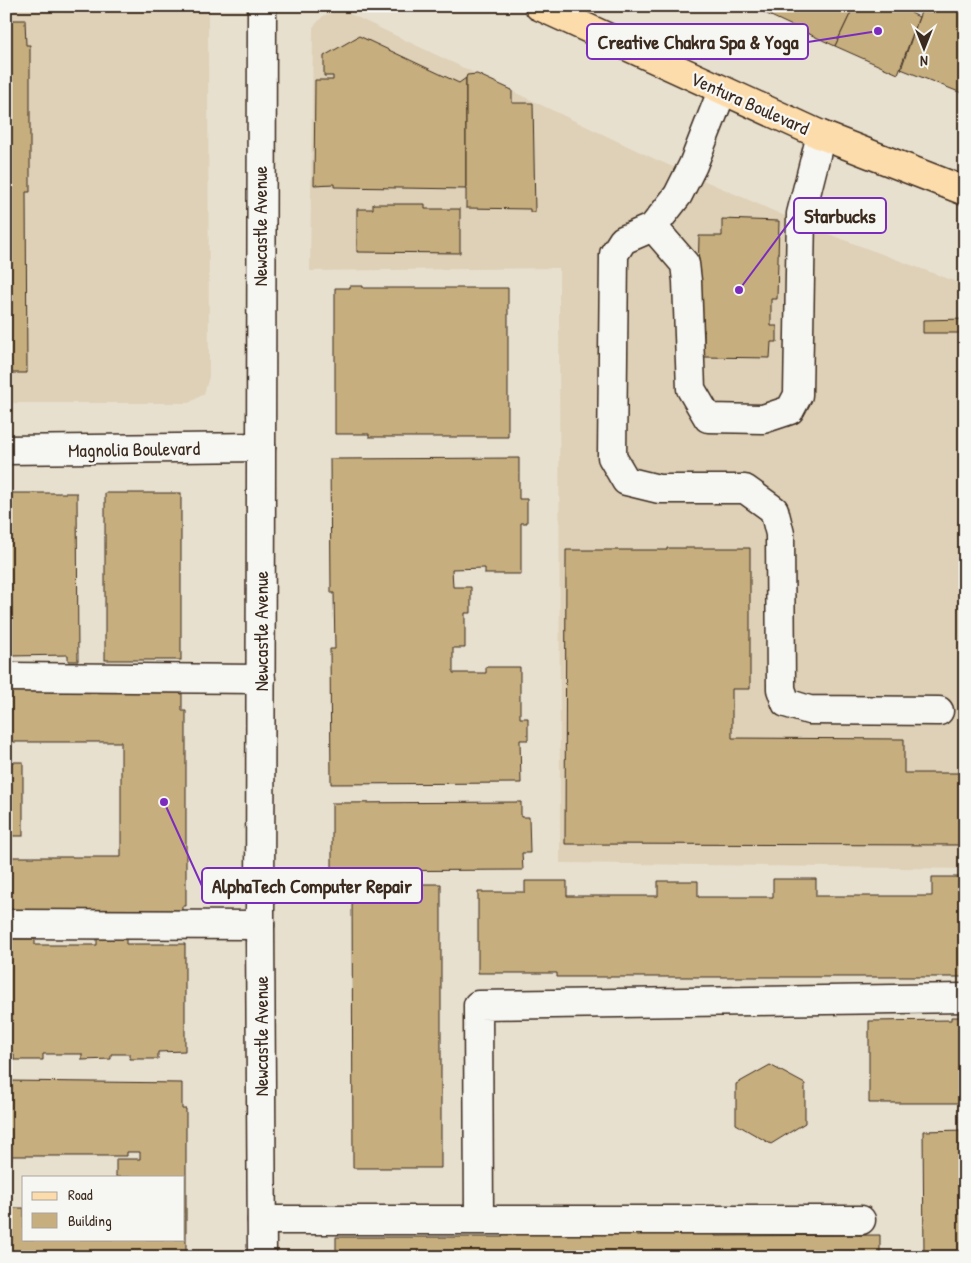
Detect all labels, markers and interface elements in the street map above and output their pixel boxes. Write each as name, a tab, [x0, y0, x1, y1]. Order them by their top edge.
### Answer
north arrow	[898, 22, 948, 72]
callout: Creative Chakra Spa & Yoga	[587, 24, 808, 59]
text: Creative Chakra Spa & Yoga	[597, 28, 799, 56]
text: N	[920, 52, 928, 71]
street label: Ventura Boulevard	[687, 65, 814, 141]
street label: Newcastle Avenue	[247, 165, 273, 286]
callout: Starbucks	[794, 198, 886, 233]
text: Starbucks	[804, 202, 876, 229]
street label: Magnolia Boulevard	[68, 435, 201, 463]
street label: Newcastle Avenue	[248, 570, 274, 691]
callout: AlphaTech Computer Repair	[202, 868, 422, 903]
text: AlphaTech Computer Repair	[212, 872, 412, 900]
street label: Newcastle Avenue	[248, 975, 274, 1096]
legend	[22, 1176, 185, 1240]
text: Road	[68, 1184, 93, 1205]
text: Building	[68, 1210, 112, 1231]

